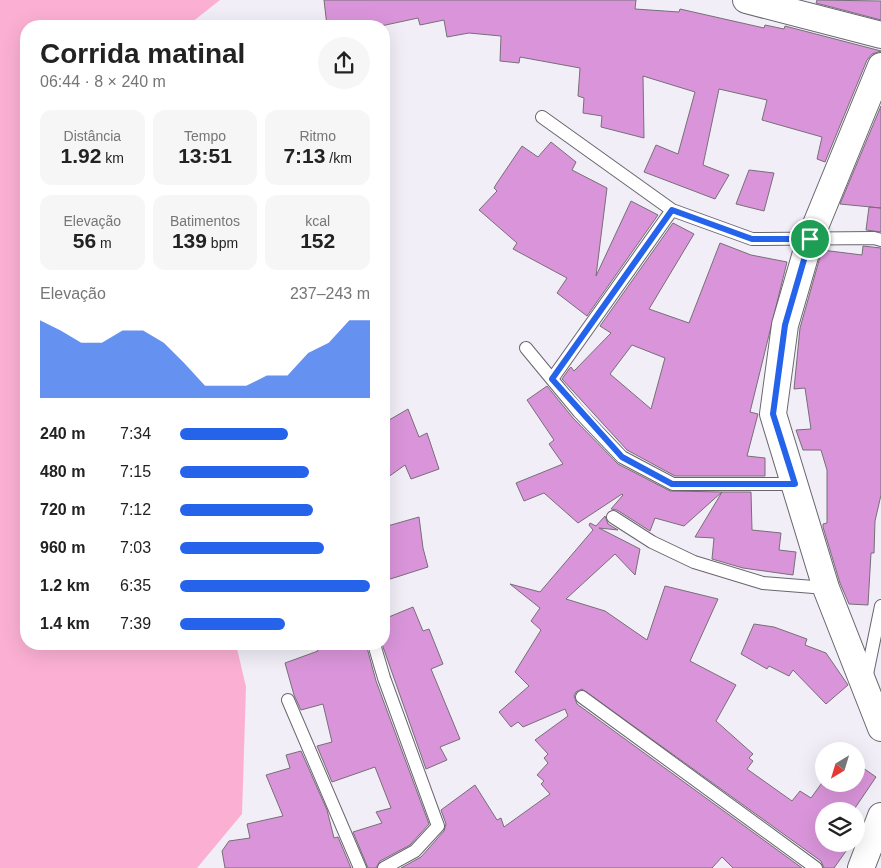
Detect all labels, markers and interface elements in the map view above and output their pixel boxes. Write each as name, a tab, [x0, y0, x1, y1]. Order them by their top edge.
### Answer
button: share	[318, 37, 370, 89]
text: Corrida matinal	[40, 38, 245, 69]
text: 06:44 · 8 × 240 m	[40, 73, 166, 90]
text: Distância	[64, 128, 121, 144]
text: Tempo	[184, 128, 226, 144]
text: Ritmo	[299, 128, 336, 144]
text: 1.92	[61, 144, 101, 167]
text: 13:51	[178, 144, 232, 167]
text: 7:13	[283, 144, 325, 167]
text: km	[101, 150, 124, 166]
text: /km	[325, 150, 352, 166]
text: Elevação	[64, 213, 121, 229]
text: Batimentos	[170, 213, 240, 229]
text: kcal	[305, 213, 330, 229]
pin	[789, 218, 831, 260]
icon: arrive	[796, 225, 824, 253]
text: 56	[73, 229, 96, 252]
text: 139	[172, 229, 207, 252]
text: 152	[300, 229, 335, 252]
text: m	[96, 235, 112, 251]
text: bpm	[207, 235, 238, 251]
text: Elevação	[40, 285, 106, 302]
text: 237–243 m	[290, 285, 370, 302]
text: 240 m	[40, 425, 85, 442]
text: 7:34	[120, 425, 151, 442]
text: 480 m	[40, 463, 85, 480]
text: 7:15	[120, 463, 151, 480]
text: 720 m	[40, 501, 85, 518]
text: 7:12	[120, 501, 151, 518]
text: 960 m	[40, 539, 85, 556]
text: 7:03	[120, 539, 151, 556]
text: 1.2 km	[40, 577, 90, 594]
text: 6:35	[120, 577, 151, 594]
text: 1.4 km	[40, 615, 90, 632]
text: 7:39	[120, 615, 151, 632]
north arrow	[815, 742, 865, 792]
map controls	[815, 742, 865, 852]
button: layers	[815, 802, 865, 852]

